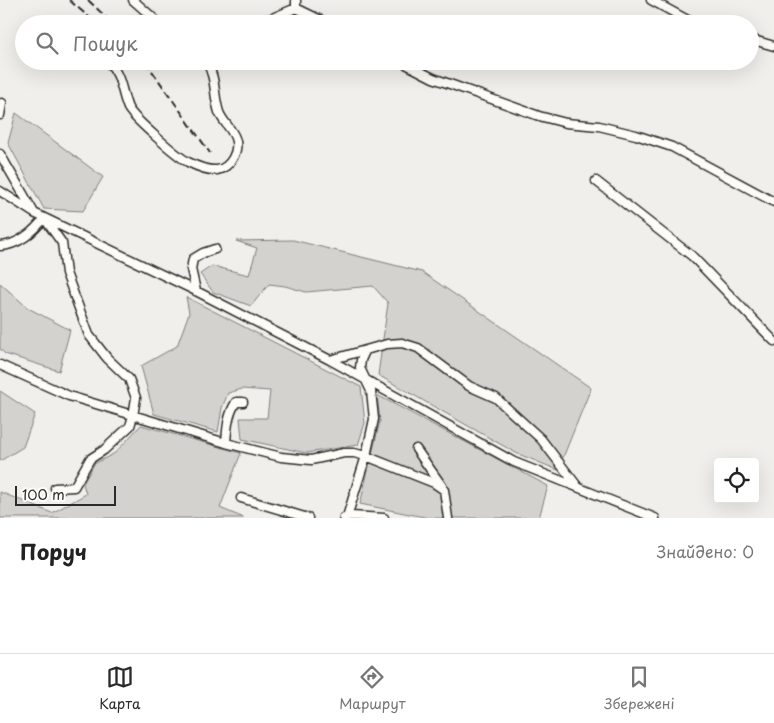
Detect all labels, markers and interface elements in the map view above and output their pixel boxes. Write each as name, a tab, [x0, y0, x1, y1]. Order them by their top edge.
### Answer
search box	[15, 15, 759, 70]
icon: search	[33, 29, 61, 57]
text: Пошук	[73, 29, 138, 57]
map controls	[714, 458, 759, 503]
button: locate	[714, 458, 759, 503]
scale bar	[15, 483, 116, 506]
text: 100 m	[22, 484, 65, 505]
text: Поруч	[20, 535, 87, 567]
text: Знайдено: 0	[657, 539, 754, 563]
tab: Карта	[99, 663, 140, 714]
tab: Маршрут	[339, 663, 405, 714]
tab: Збережені	[604, 663, 675, 714]

